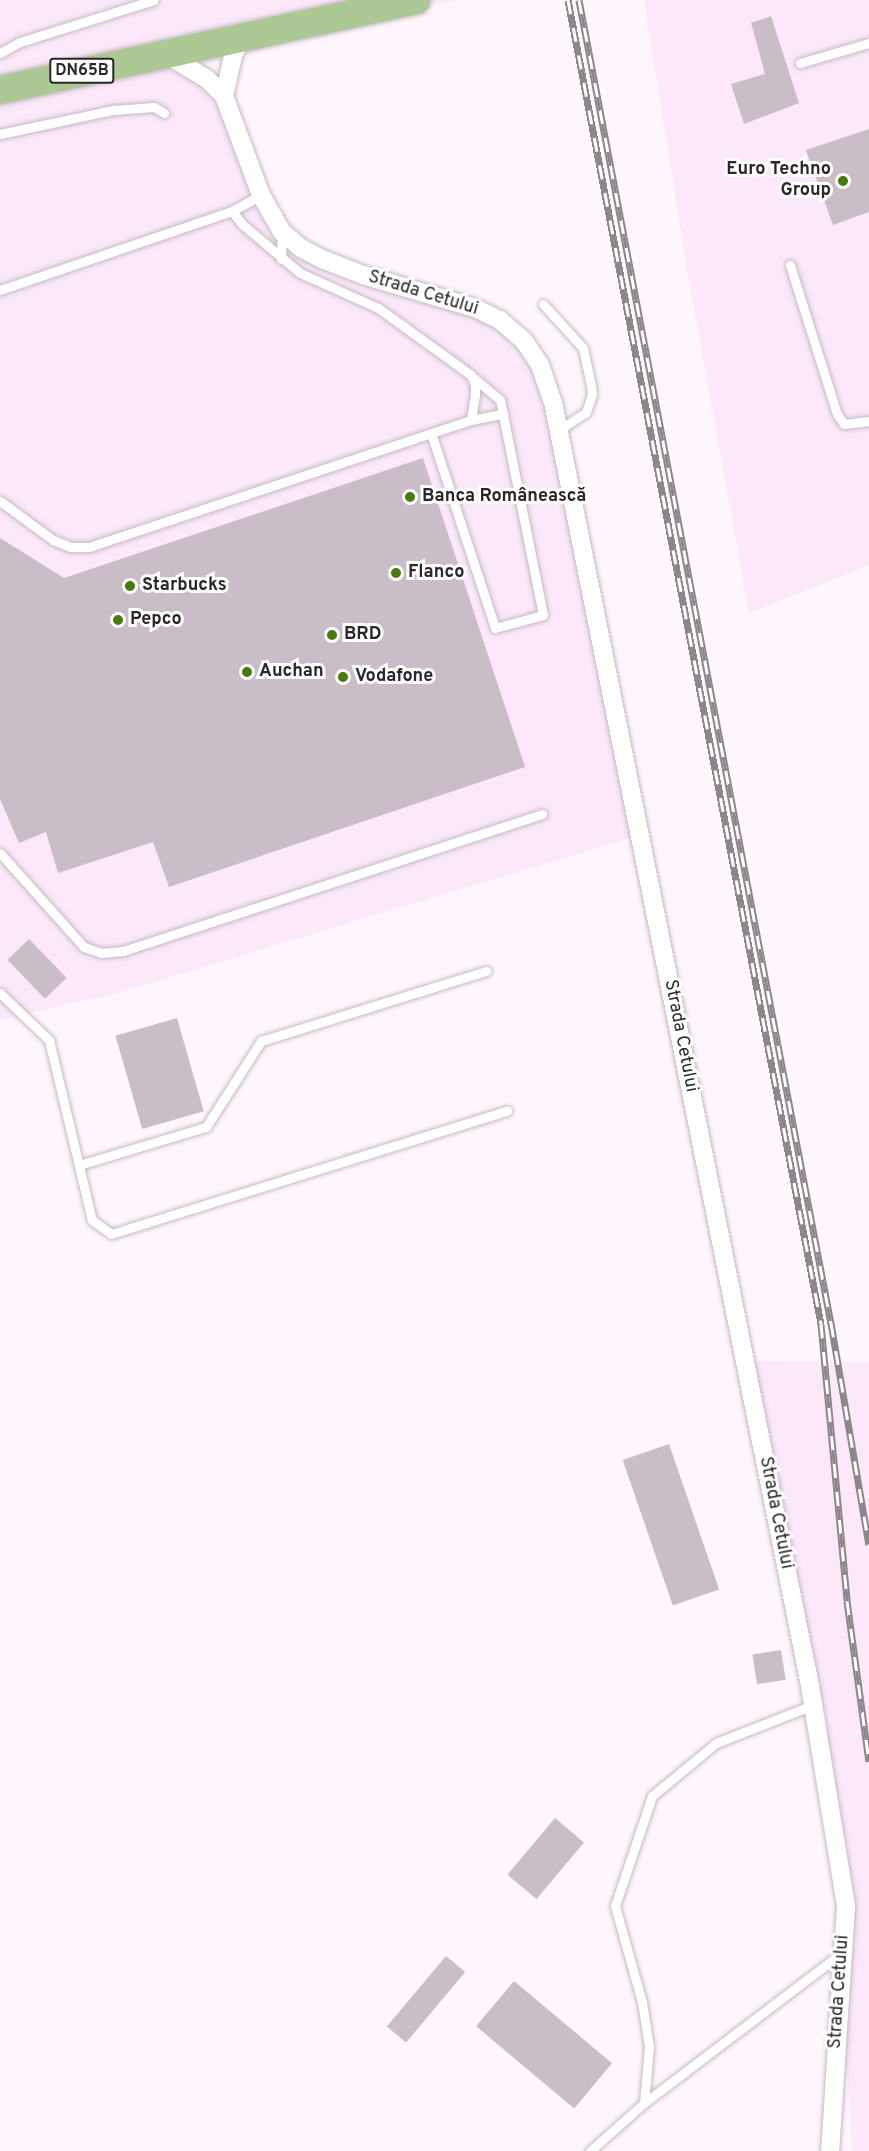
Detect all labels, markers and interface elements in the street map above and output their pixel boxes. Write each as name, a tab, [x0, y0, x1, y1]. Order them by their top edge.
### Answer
road number: DN65B	[49, 58, 115, 84]
place label: Euro Techno Group	[726, 160, 831, 202]
marker: Euro Techno Group	[836, 174, 850, 188]
street label: Strada Cetului	[365, 267, 481, 321]
place label: Banca Românească	[422, 486, 586, 508]
marker: Banca Românească	[403, 490, 417, 504]
place label: Flanco	[408, 562, 464, 584]
marker: Flanco	[389, 566, 403, 580]
place label: Starbucks	[142, 575, 226, 597]
marker: Starbucks	[123, 579, 137, 593]
place label: Pepco	[130, 609, 182, 631]
marker: Pepco	[111, 613, 125, 627]
place label: BRD	[344, 624, 382, 646]
marker: BRD	[325, 628, 339, 642]
place label: Auchan	[259, 661, 324, 683]
marker: Auchan	[240, 665, 254, 679]
place label: Vodafone	[355, 666, 433, 688]
marker: Vodafone	[336, 670, 350, 684]
street label: Strada Cetului	[659, 978, 701, 1094]
street label: Strada Cetului	[754, 1455, 796, 1571]
street label: Strada Cetului	[825, 1934, 855, 2050]

